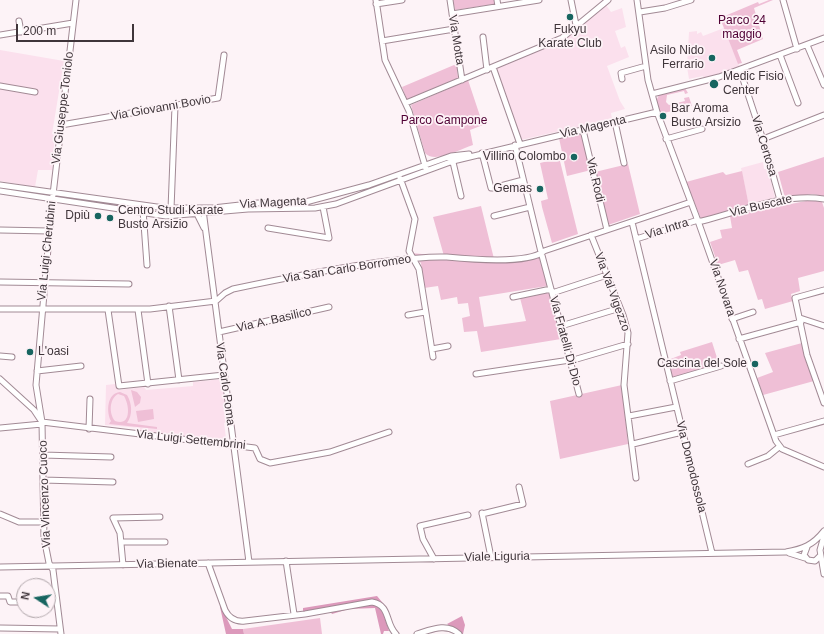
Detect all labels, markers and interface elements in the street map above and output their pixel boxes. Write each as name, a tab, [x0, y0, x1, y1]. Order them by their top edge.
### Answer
marker: Fukyu Karate Club	[565, 12, 575, 22]
street label: Via Motta	[445, 14, 467, 66]
park label: Parco 24 maggio	[718, 14, 766, 42]
scale bar	[18, 16, 136, 42]
place label: Fukyu Karate Club	[538, 23, 602, 51]
text: 200 m	[23, 24, 56, 38]
place label: Asilo Nido Ferrario	[650, 44, 704, 72]
street label: Via Giuseppe Toniolo	[49, 51, 77, 165]
marker: Asilo Nido Ferrario	[707, 53, 717, 63]
place label: Medic Fisio Center	[723, 70, 784, 98]
marker: Medic Fisio Center	[708, 78, 720, 90]
street label: Via Giovanni Bovio	[110, 92, 212, 124]
place label: Bar Aroma Busto Arsizio	[671, 102, 741, 130]
marker: Bar Aroma Busto Arsizio	[658, 111, 668, 121]
street label: Via Magenta	[559, 112, 627, 142]
park label: Parco Campone	[401, 114, 487, 128]
street label: Via Certosa	[748, 114, 780, 178]
place label: Villino Colombo	[483, 150, 566, 164]
marker: Villino Colombo	[569, 152, 579, 162]
street label: Via Rodi	[583, 156, 607, 204]
place label: Gemas	[493, 182, 532, 196]
marker: Gemas	[535, 184, 545, 194]
street label: Via Buscate	[728, 192, 794, 220]
street label: Via Magenta	[239, 194, 307, 212]
street label: Via Luigi Cherubini	[35, 200, 59, 302]
place label: Centro Studi Karate Busto Arsizio	[118, 204, 223, 232]
place label: Dpiù	[65, 209, 90, 223]
marker: Dpiù	[93, 211, 103, 221]
marker: Centro Studi Karate Busto Arsizio	[105, 213, 115, 223]
street label: Via Intra	[644, 216, 690, 242]
street label: Via Val Vigezzo	[591, 251, 633, 333]
street label: Via San Carlo Borromeo	[282, 252, 412, 286]
street label: Via Novara	[706, 258, 738, 318]
street label: Via Fratelli Di Dio	[546, 294, 584, 388]
street label: Via A. Basilico	[235, 304, 313, 336]
street label: Via Carlo Poma	[212, 341, 238, 427]
place label: L'oasi	[38, 345, 69, 359]
marker: L'oasi	[25, 347, 35, 357]
place label: Cascina del Sole	[657, 357, 747, 371]
marker: Cascina del Sole	[750, 359, 760, 369]
street label: Via Domodossola	[673, 420, 709, 514]
street label: Via Luigi Settembrini	[136, 427, 246, 453]
street label: Via Vincenzo Cuoco	[36, 440, 54, 548]
street label: Viale Liguria	[464, 549, 530, 565]
street label: Via Bienate	[136, 556, 198, 572]
north arrow	[16, 578, 56, 618]
text: N	[19, 591, 32, 601]

